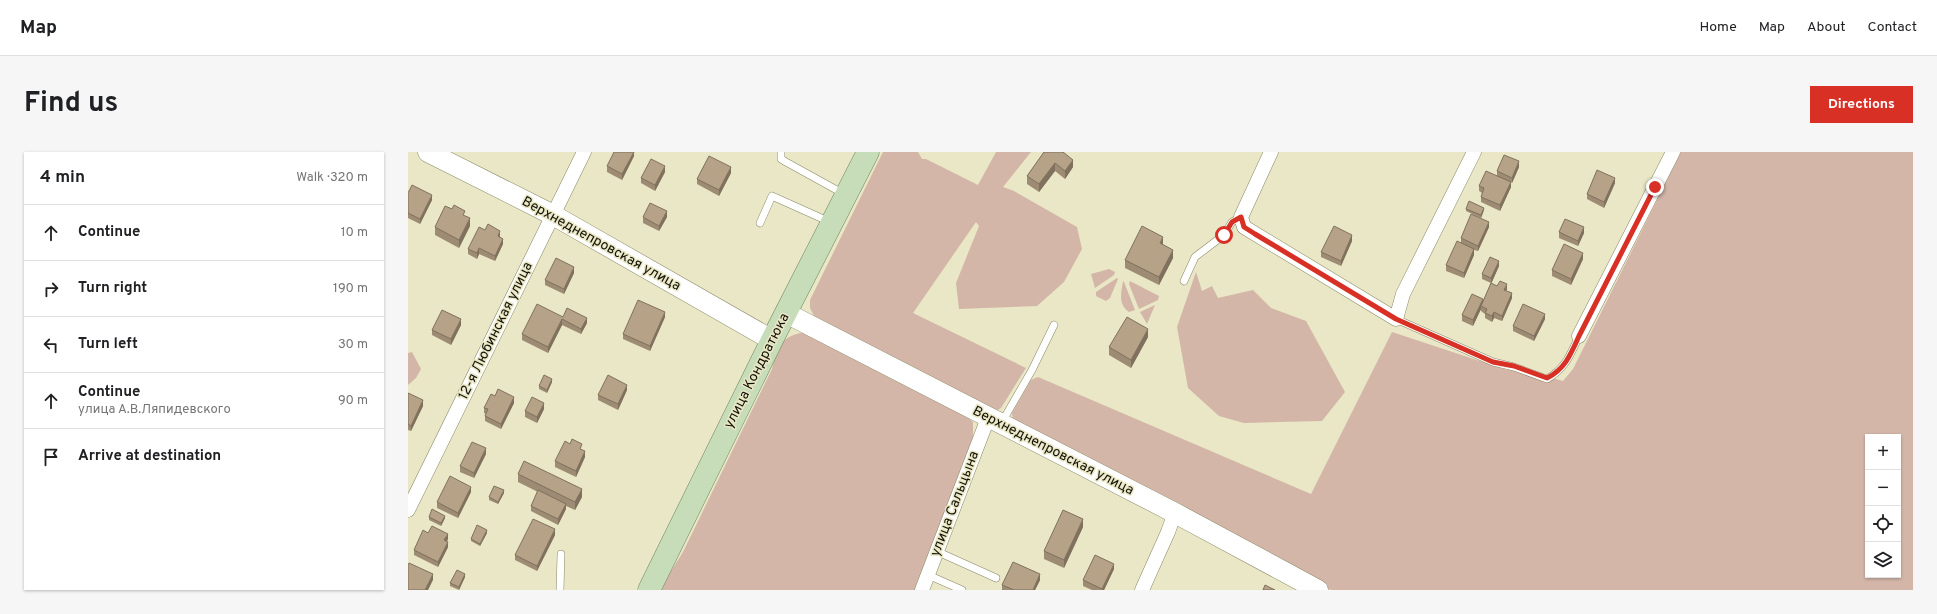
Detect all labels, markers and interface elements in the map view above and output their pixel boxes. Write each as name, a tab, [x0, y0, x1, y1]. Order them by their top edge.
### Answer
text: Map	[20, 16, 57, 40]
text: Home	[1700, 19, 1737, 36]
text: Map	[1759, 19, 1785, 36]
text: About	[1807, 19, 1846, 36]
text: Contact	[1868, 19, 1917, 36]
text: Find us	[24, 86, 118, 122]
button: Directions	[1810, 86, 1913, 123]
text: 4 min	[40, 167, 85, 189]
text: Walk · 320 m	[296, 170, 368, 186]
route end	[1646, 178, 1664, 196]
street label: Верхнеднепровская улица	[519, 193, 683, 295]
icon: ahead	[40, 222, 62, 244]
text: Continue	[78, 223, 140, 242]
text: 10 m	[341, 225, 368, 241]
route start	[1215, 226, 1233, 244]
street label: 12-я Любинская улица	[455, 259, 537, 403]
icon: right	[40, 278, 62, 300]
text: Turn right	[78, 279, 147, 298]
text: 190 m	[333, 281, 368, 297]
street label: улица Кондратюка	[721, 310, 793, 432]
icon: left	[40, 334, 62, 356]
text: Turn left	[78, 335, 138, 354]
text: 30 m	[338, 337, 368, 353]
text: Continue	[78, 383, 140, 402]
icon: ahead	[40, 390, 62, 412]
text: 90 m	[338, 393, 368, 409]
text: улица А.В.Ляпидевского	[78, 402, 231, 418]
street label: Верхнеднепровская улица	[969, 403, 1137, 499]
map controls	[1865, 434, 1901, 578]
button: +	[1865, 434, 1901, 470]
icon: arrive	[40, 446, 62, 468]
text: Arrive at destination	[78, 447, 221, 466]
street label: улица Сальцына	[927, 449, 983, 559]
button: −	[1865, 470, 1901, 506]
button: locate	[1865, 506, 1901, 542]
button: layers	[1865, 542, 1901, 578]

